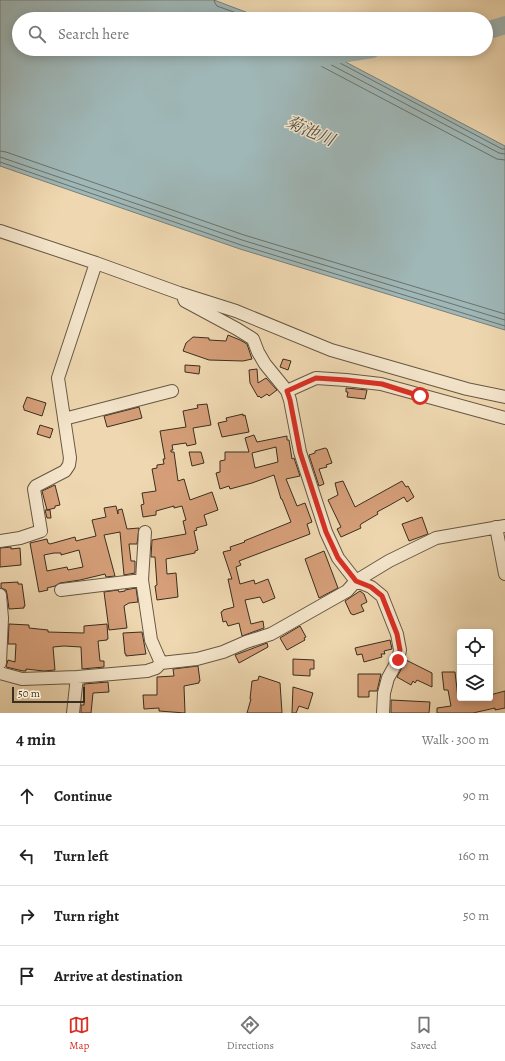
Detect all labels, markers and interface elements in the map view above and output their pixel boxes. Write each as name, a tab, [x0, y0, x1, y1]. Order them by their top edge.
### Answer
search box	[12, 12, 493, 56]
icon: search	[26, 23, 48, 45]
text: Search here	[58, 24, 129, 44]
water label: 菊池川	[282, 110, 340, 152]
route start	[411, 387, 429, 405]
map controls	[457, 629, 493, 701]
button: locate	[457, 629, 493, 665]
route end	[389, 651, 407, 669]
button: layers	[457, 665, 493, 701]
scale bar	[12, 685, 85, 704]
text: 50 m	[18, 686, 40, 701]
text: 4 min	[16, 728, 56, 751]
text: Walk · 300 m	[422, 731, 489, 748]
icon: ahead	[16, 785, 38, 807]
text: Continue	[54, 786, 112, 806]
text: 90 m	[463, 787, 489, 804]
icon: left	[16, 845, 38, 867]
text: Turn left	[54, 846, 109, 866]
text: 160 m	[458, 847, 489, 864]
icon: right	[16, 905, 38, 927]
text: Turn right	[54, 906, 119, 926]
text: 50 m	[463, 907, 489, 924]
icon: arrive	[16, 965, 38, 987]
text: Arrive at destination	[54, 966, 183, 986]
tab: Map	[68, 1014, 90, 1053]
tab: Directions	[227, 1014, 274, 1053]
tab: Saved	[411, 1014, 437, 1053]

